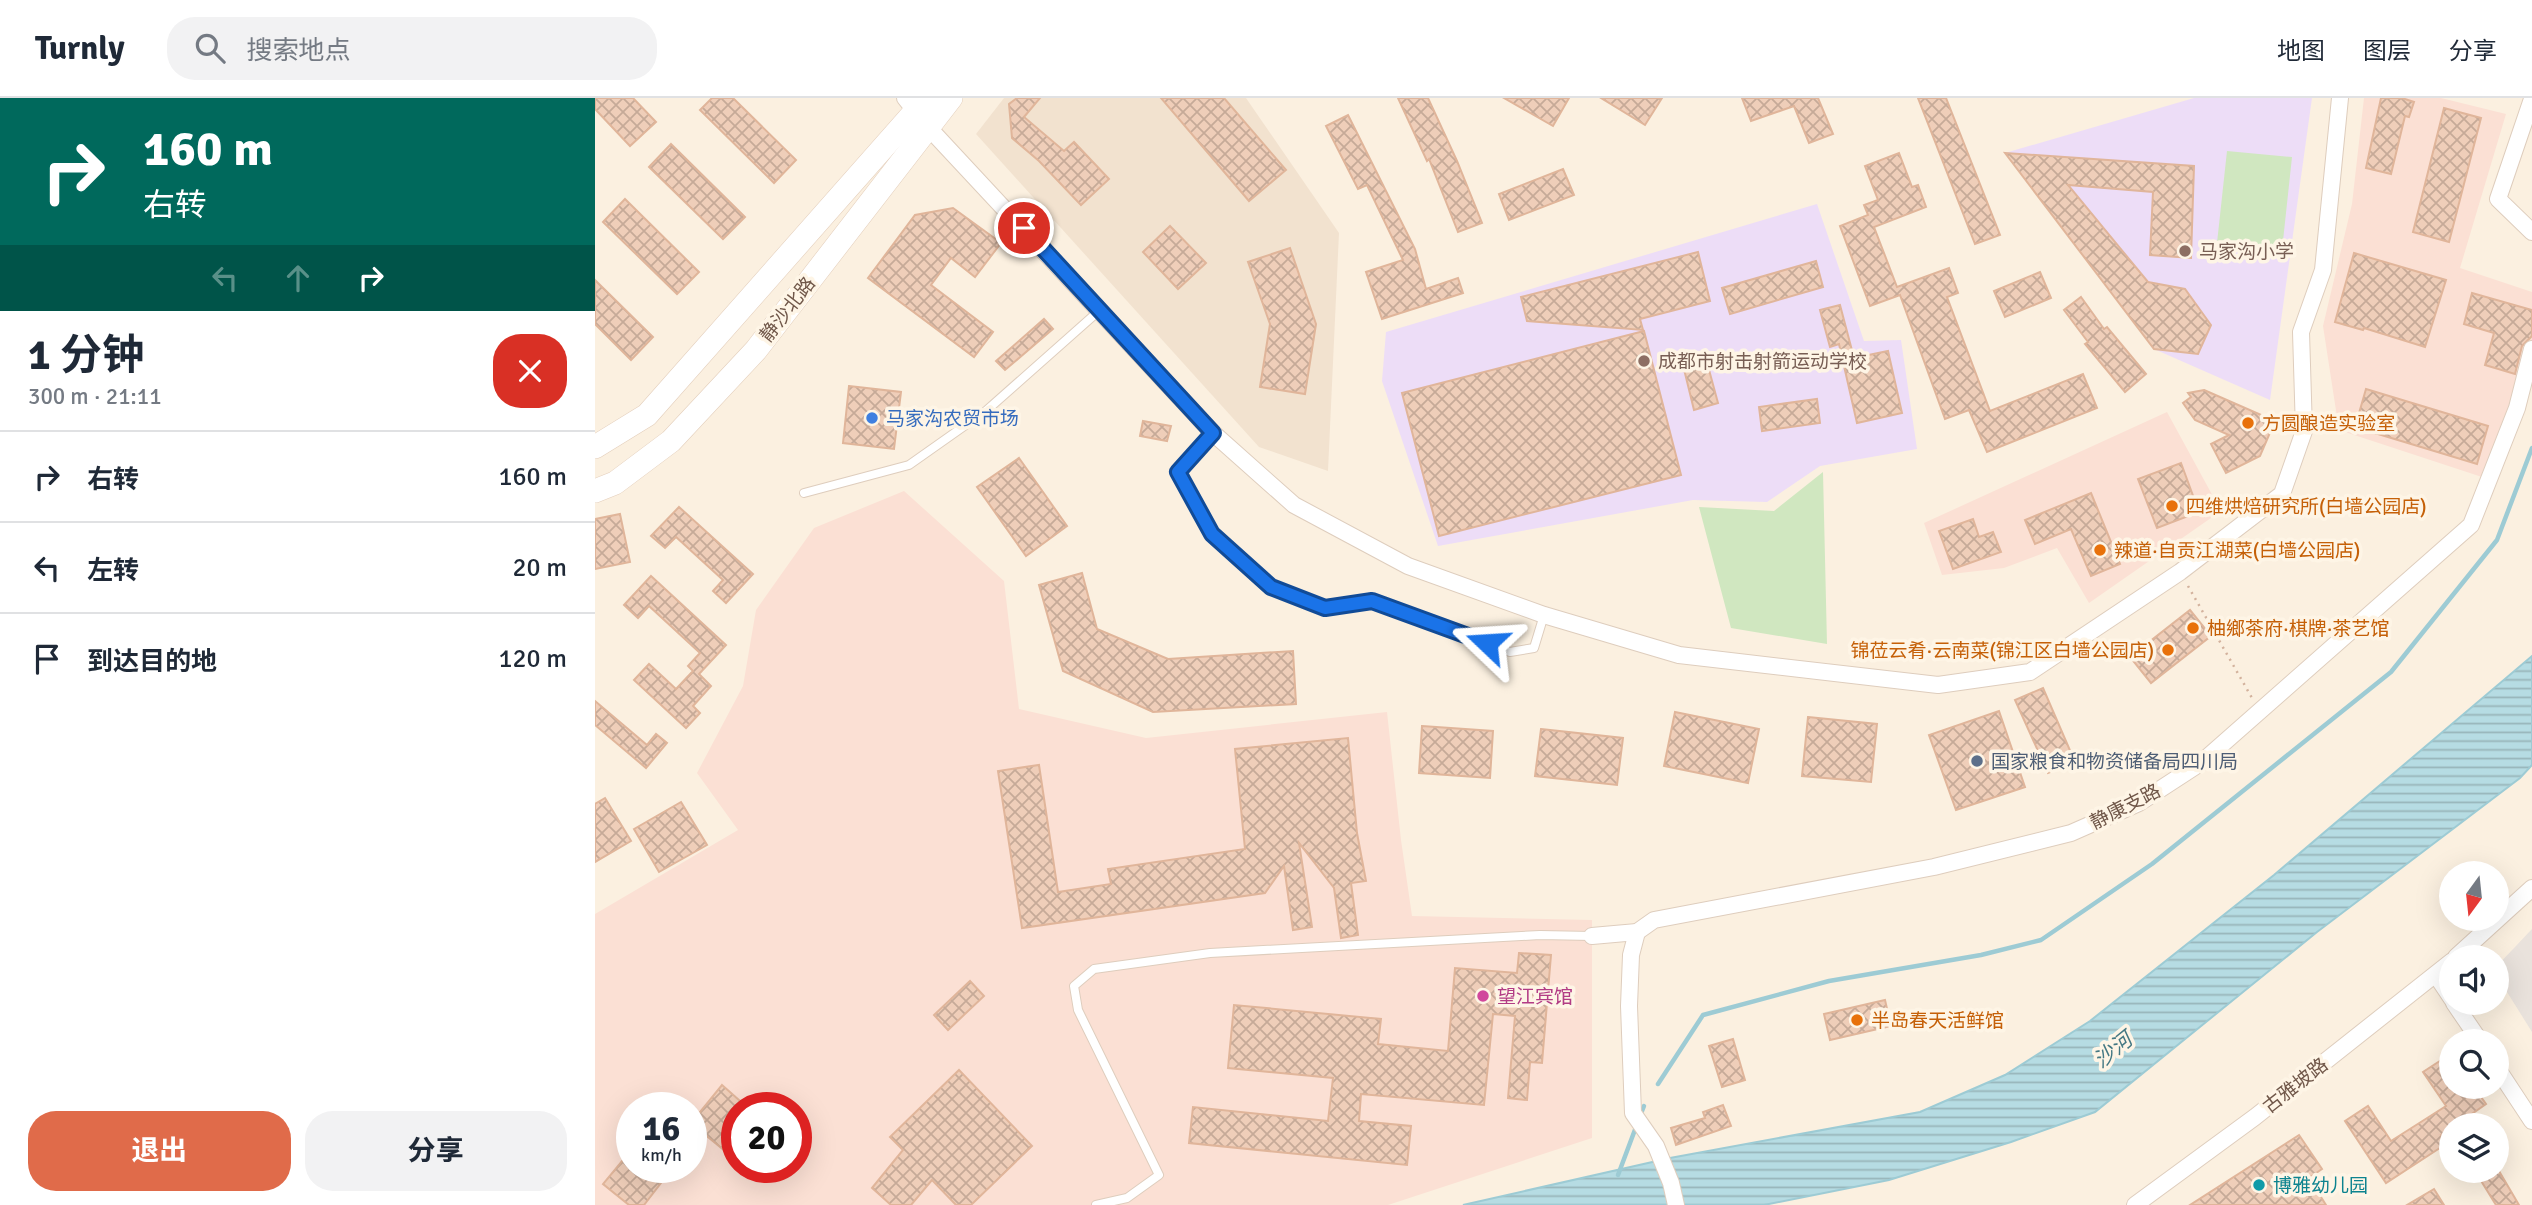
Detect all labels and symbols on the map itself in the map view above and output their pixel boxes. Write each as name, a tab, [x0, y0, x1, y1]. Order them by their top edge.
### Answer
pin	[994, 198, 1054, 258]
place label: 马家沟小学	[2199, 240, 2294, 264]
marker: 马家沟小学	[2177, 243, 2193, 259]
street label: 静沙北路	[755, 272, 821, 347]
place label: 成都市射击射箭运动学校	[1658, 350, 1867, 374]
marker: 成都市射击射箭运动学校	[1636, 353, 1652, 369]
place label: 马家沟农贸市场	[886, 407, 1019, 431]
marker: 马家沟农贸市场	[864, 410, 880, 426]
place label: 方圆酿造实验室	[2262, 412, 2395, 436]
marker: 方圆酿造实验室	[2240, 415, 2256, 431]
place label: 四维烘焙研究所(白墙公园店)	[2186, 495, 2427, 519]
marker: 四维烘焙研究所(白墙公园店)	[2164, 498, 2180, 514]
place label: 辣道·自贡江湖菜(白墙公园店)	[2114, 539, 2360, 563]
marker: 辣道·自贡江湖菜(白墙公园店)	[2092, 542, 2108, 558]
position arrow	[1450, 606, 1524, 680]
place label: 柚鄉茶府·棋牌·茶艺馆	[2207, 617, 2390, 641]
marker: 柚鄉茶府·棋牌·茶艺馆	[2185, 620, 2201, 636]
place label: 锦莅云肴·云南菜(锦江区白墙公园店)	[1851, 639, 2154, 663]
marker: 锦莅云肴·云南菜(锦江区白墙公园店)	[2160, 642, 2176, 658]
place label: 国家粮食和物资储备局四川局	[1991, 750, 2238, 774]
marker: 国家粮食和物资储备局四川局	[1969, 753, 1985, 769]
street label: 静康支路	[2086, 779, 2165, 835]
north arrow	[2439, 861, 2509, 931]
place label: 望江宾馆	[1497, 985, 1573, 1009]
marker: 望江宾馆	[1475, 988, 1491, 1004]
place label: 半岛春天活鲜馆	[1871, 1009, 2004, 1033]
marker: 半岛春天活鲜馆	[1849, 1012, 1865, 1028]
water label: 沙河	[2088, 1024, 2141, 1073]
street label: 古雅坡路	[2258, 1053, 2333, 1119]
speed limit sign: 20	[721, 1092, 812, 1183]
place label: 博雅幼儿园	[2273, 1174, 2368, 1198]
marker: 博雅幼儿园	[2251, 1177, 2267, 1193]

